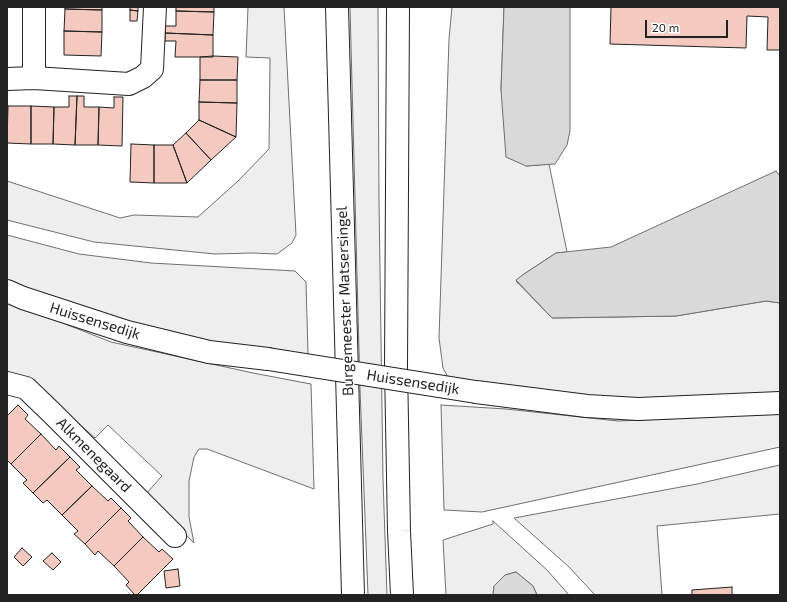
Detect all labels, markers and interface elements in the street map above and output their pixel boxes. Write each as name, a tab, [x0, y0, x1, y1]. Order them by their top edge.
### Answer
scale bar	[647, 12, 730, 38]
text: 20 m	[652, 20, 679, 34]
street label: Burgemeester Matsersingel	[333, 206, 357, 396]
street label: Huissensedijk	[48, 299, 142, 343]
street label: Huissensedijk	[365, 366, 461, 398]
street label: Alkmenegaard	[53, 414, 135, 496]

